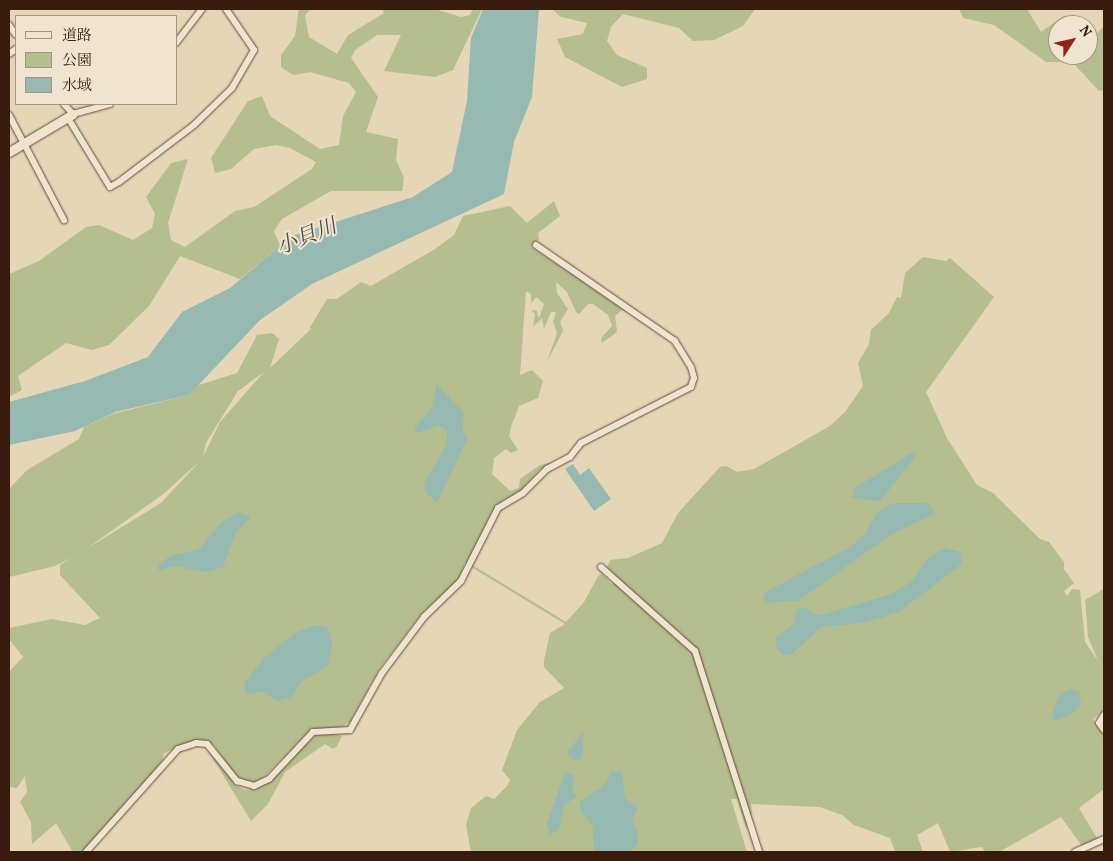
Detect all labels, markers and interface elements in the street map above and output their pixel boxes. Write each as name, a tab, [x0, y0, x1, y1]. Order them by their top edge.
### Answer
legend	[15, 15, 178, 105]
north arrow	[1048, 15, 1098, 65]
text: N	[1074, 22, 1096, 41]
text: 道路	[62, 26, 92, 47]
text: 公園	[62, 51, 92, 72]
text: 水域	[62, 76, 92, 97]
water label: 小貝川	[273, 215, 341, 261]

